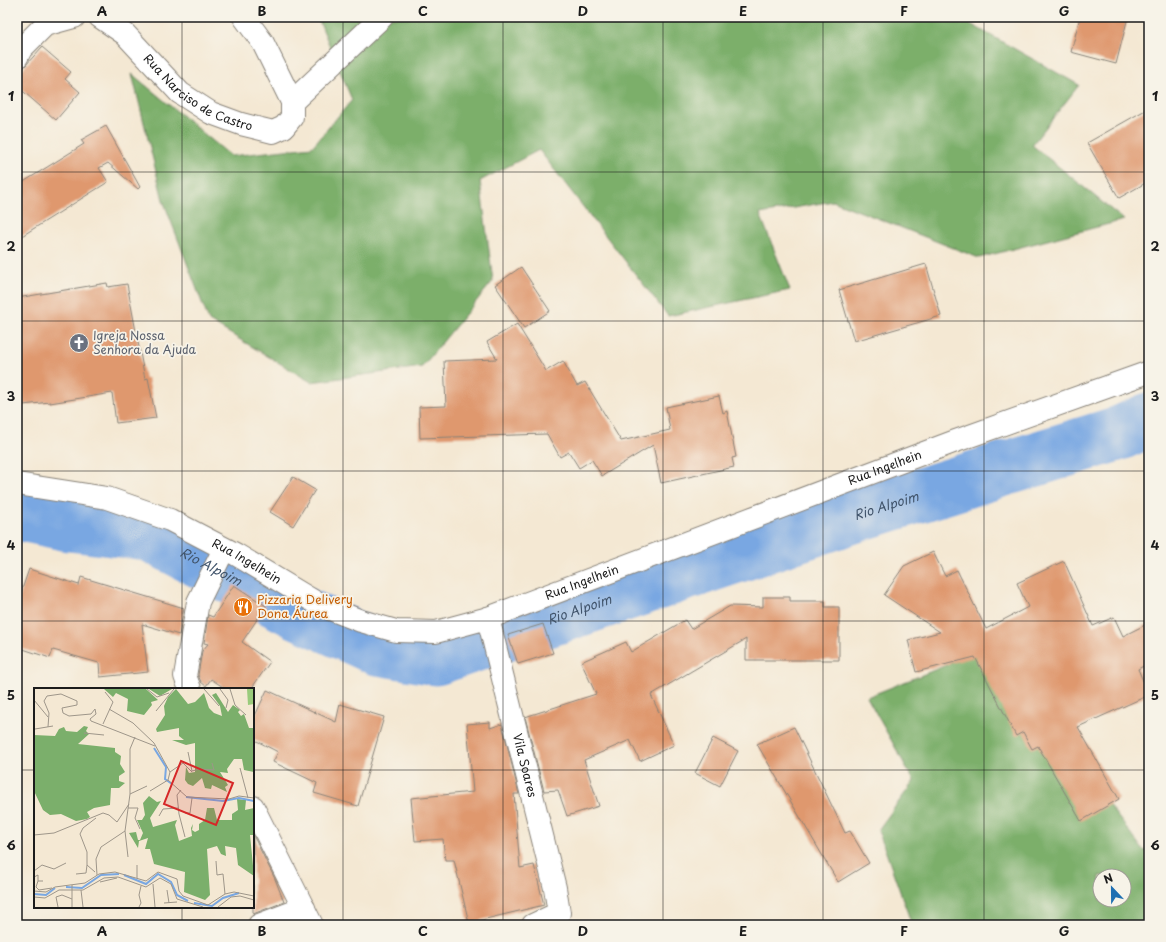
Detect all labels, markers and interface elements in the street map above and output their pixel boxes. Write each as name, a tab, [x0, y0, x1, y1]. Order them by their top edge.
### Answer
text: A	[97, 1, 107, 20]
text: B	[258, 1, 267, 20]
text: C	[418, 1, 428, 20]
text: D	[578, 1, 588, 20]
text: E	[739, 1, 747, 20]
text: F	[900, 1, 908, 20]
text: G	[1059, 1, 1069, 20]
street label: Rua Narciso de Castro	[140, 49, 255, 135]
text: 1	[8, 86, 14, 105]
text: 1	[1152, 86, 1158, 105]
text: 2	[6, 236, 16, 255]
text: 2	[1150, 236, 1160, 255]
place label: Igreja Nossa Senhora da Ajuda	[93, 326, 197, 358]
church icon: Igreja Nossa Senhora da Ajuda	[68, 332, 90, 354]
text: 3	[7, 386, 16, 405]
text: 3	[1151, 386, 1160, 405]
street label: Rua Ingelhein	[845, 445, 924, 489]
water label: Rio Alpoim	[851, 486, 922, 524]
street label: Rua Ingelhein	[209, 534, 285, 588]
text: 4	[7, 535, 16, 554]
text: 4	[1151, 535, 1160, 554]
water label: Rio Alpoim	[177, 542, 246, 591]
street label: Rua Ingelhein	[542, 559, 621, 604]
water label: Rio Alpoim	[544, 589, 615, 629]
place label: Pizzaria Delivery Dona Áurea	[257, 590, 353, 622]
restaurant icon: Pizzaria Delivery Dona Áurea	[232, 596, 254, 618]
text: 5	[7, 685, 15, 704]
text: 5	[1151, 685, 1159, 704]
inset map	[34, 688, 254, 908]
street label: Vila Soares	[509, 731, 542, 800]
text: 6	[6, 835, 16, 854]
text: 6	[1150, 835, 1160, 854]
north arrow	[1092, 868, 1132, 908]
text: N	[1101, 869, 1116, 888]
text: A	[97, 921, 107, 940]
text: B	[258, 921, 267, 940]
text: C	[418, 921, 428, 940]
text: D	[578, 921, 588, 940]
text: E	[739, 921, 747, 940]
text: F	[900, 921, 908, 940]
text: G	[1059, 921, 1069, 940]

